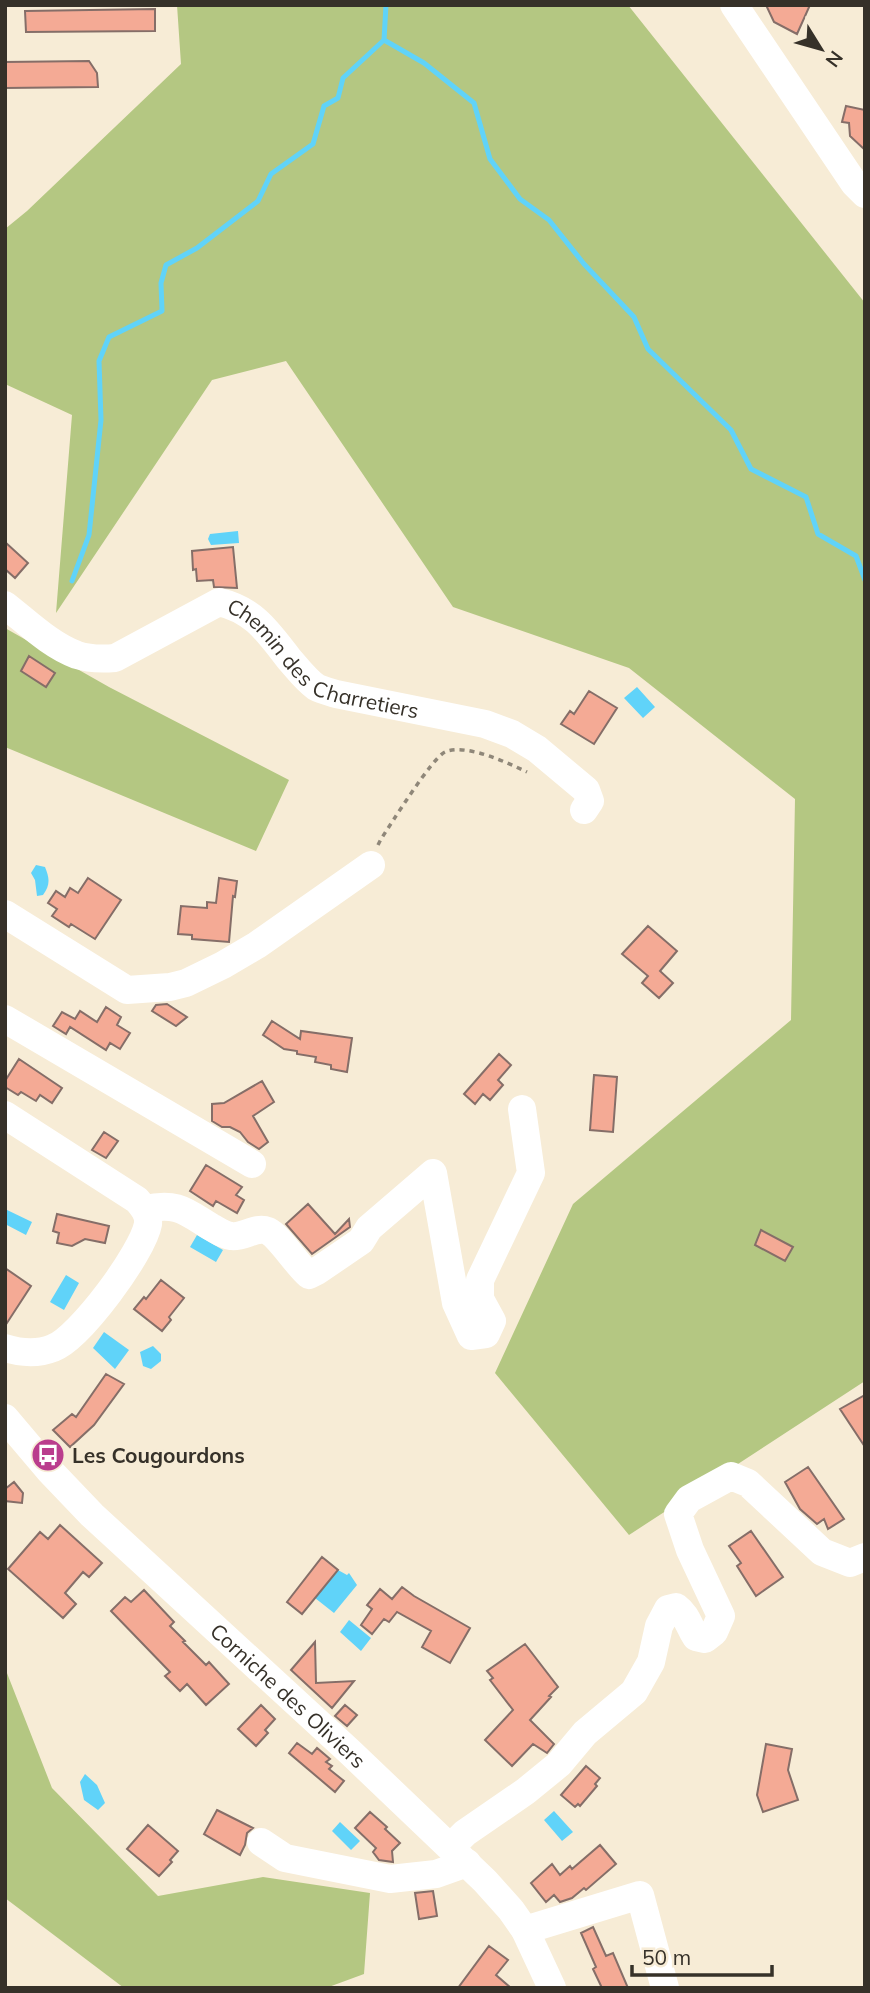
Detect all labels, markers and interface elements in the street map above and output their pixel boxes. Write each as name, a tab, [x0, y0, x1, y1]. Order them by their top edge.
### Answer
north arrow	[786, 14, 856, 84]
text: N	[821, 46, 848, 72]
street label: Chemin des Charretiers	[224, 593, 421, 723]
bus stop icon: Les Cougourdons	[29, 1436, 67, 1474]
place label: Les Cougourdons	[72, 1442, 245, 1468]
street label: Corniche des Oliviers	[205, 1618, 371, 1773]
scale bar	[632, 1934, 772, 1978]
text: 50 m	[642, 1944, 691, 1970]

